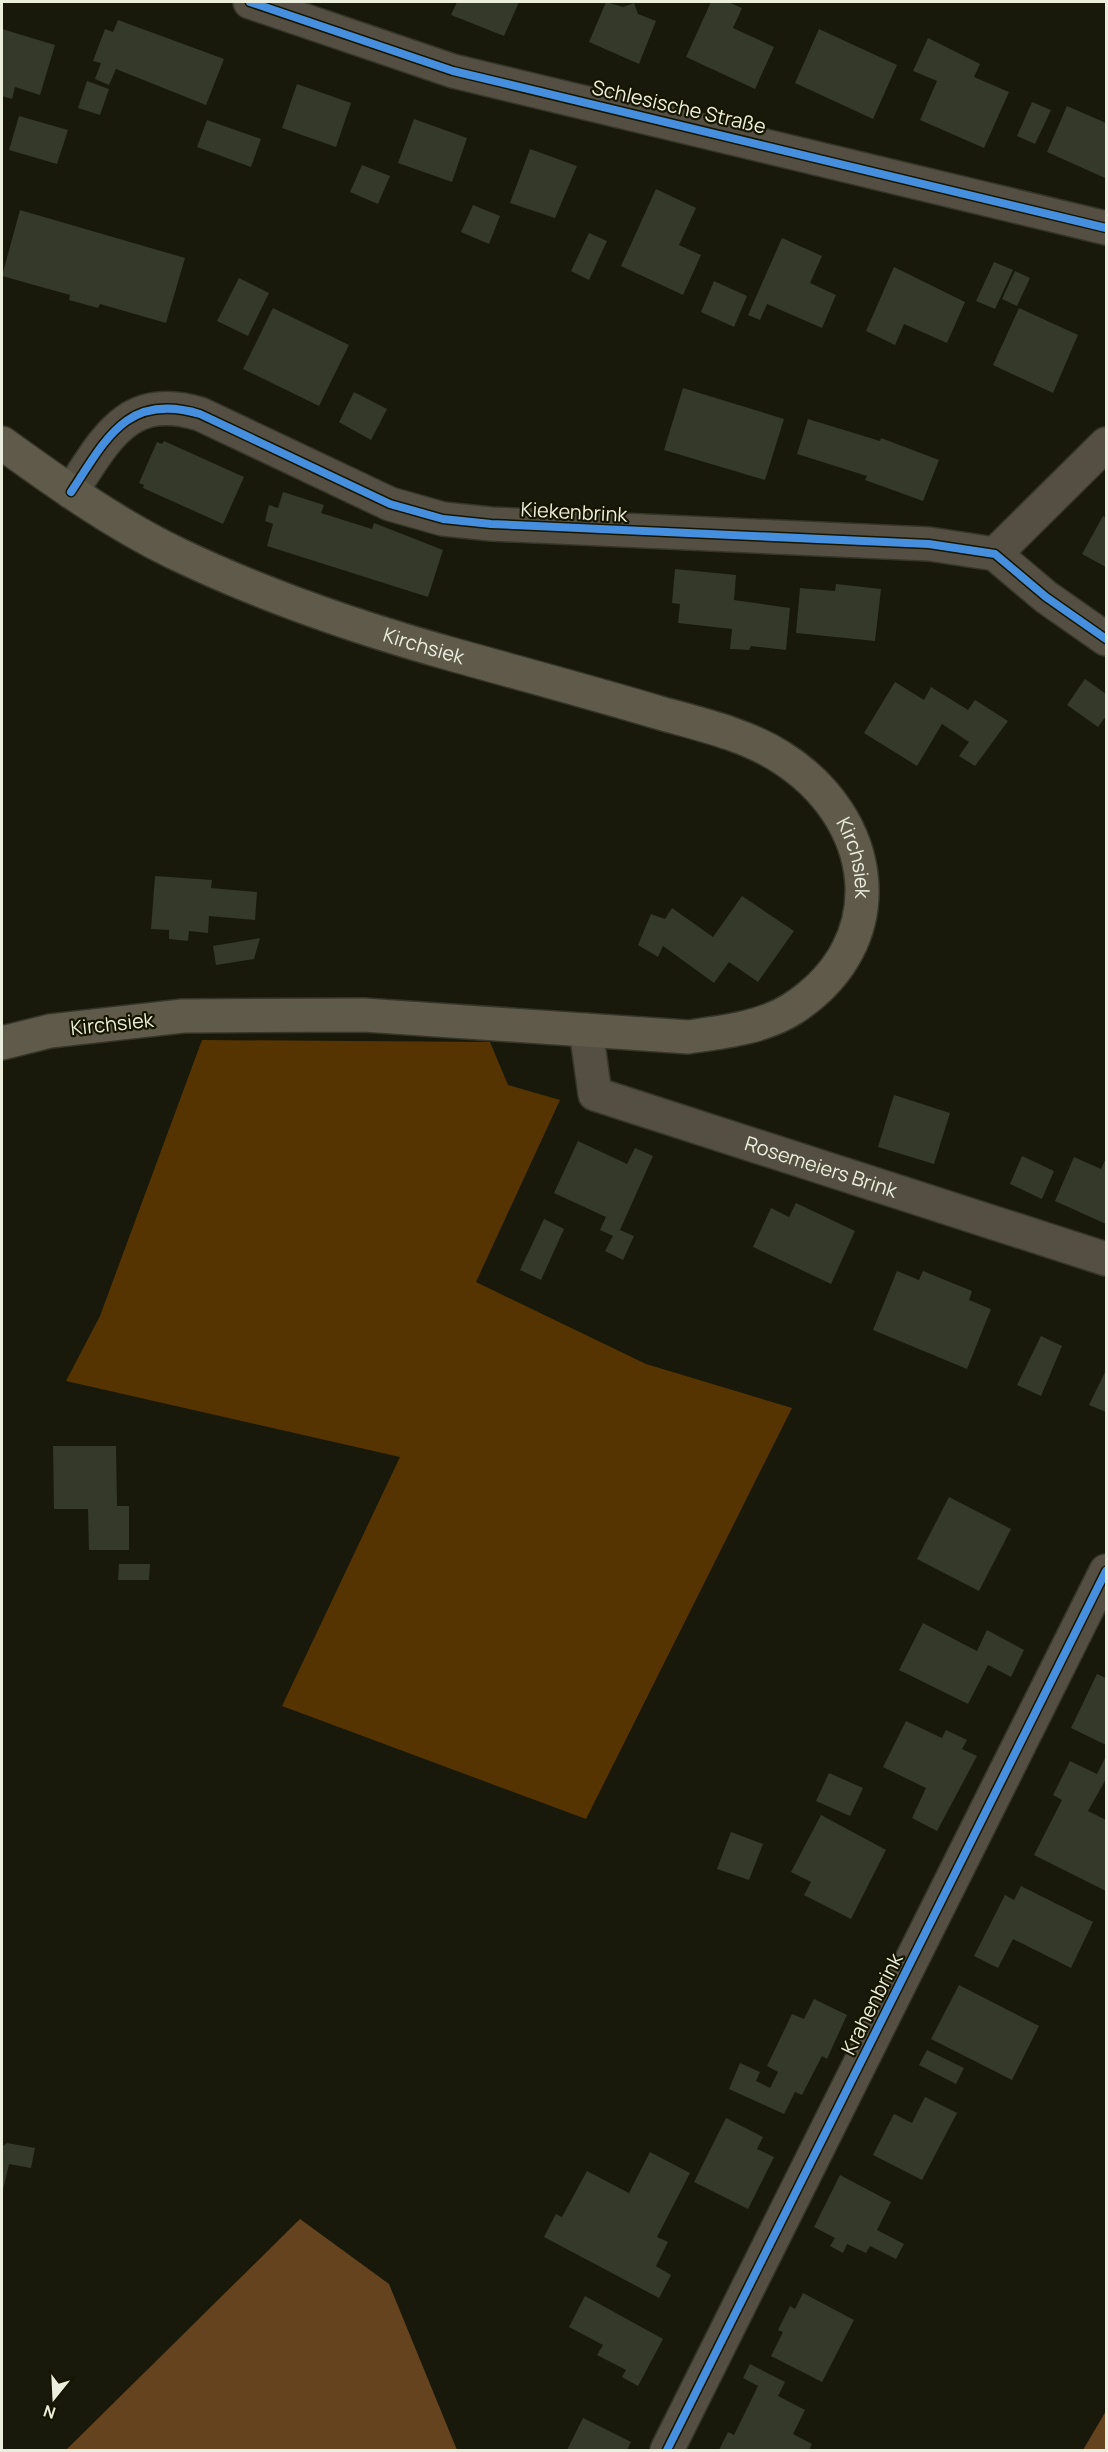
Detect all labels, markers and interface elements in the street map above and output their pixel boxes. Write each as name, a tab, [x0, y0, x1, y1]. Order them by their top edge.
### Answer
street label: Schlesische Straße	[589, 73, 769, 140]
street label: Kiekenbrink	[520, 495, 629, 528]
street label: Kirchsiek	[380, 621, 468, 670]
street label: Kirchsiek	[830, 812, 876, 900]
street label: Kirchsiek	[69, 1006, 156, 1041]
street label: Rosemeiers Brink	[741, 1129, 902, 1204]
street label: Krahenbrink	[834, 1947, 909, 2059]
north arrow	[24, 2368, 84, 2428]
text: N	[40, 2400, 58, 2425]

